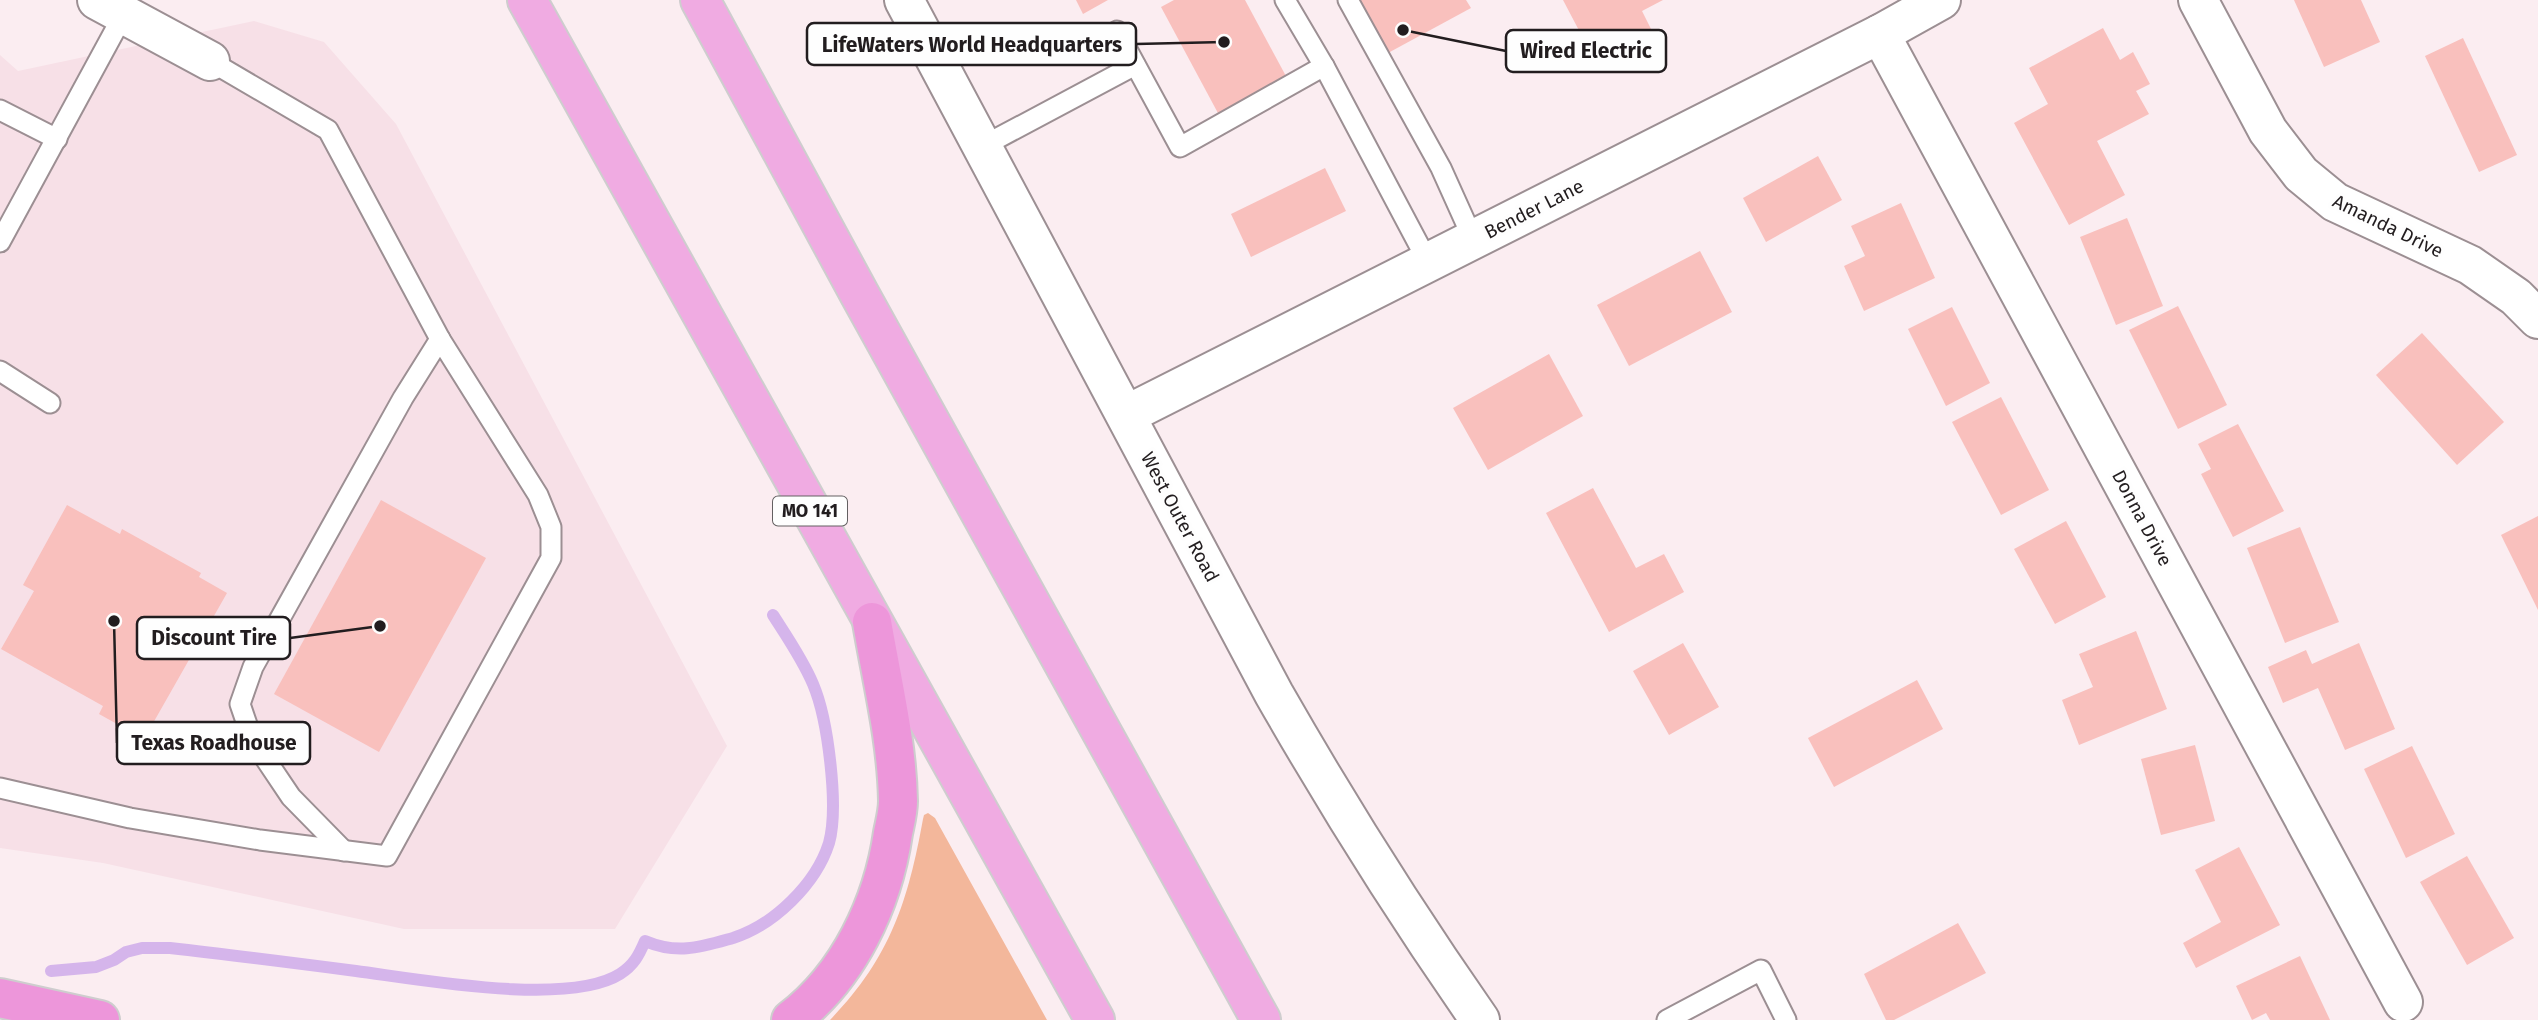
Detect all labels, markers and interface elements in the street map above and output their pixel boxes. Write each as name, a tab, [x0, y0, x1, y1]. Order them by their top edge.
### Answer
callout: LifeWaters World Headquarters	[807, 23, 1136, 65]
callout: Wired Electric	[1506, 30, 1666, 72]
text: LifeWaters World Headquarters	[822, 32, 1122, 58]
text: Wired Electric	[1520, 38, 1652, 64]
street label: Bender Lane	[1481, 174, 1587, 244]
street label: Amanda Drive	[2329, 189, 2447, 263]
street label: West Outer Road	[1136, 448, 1224, 586]
street label: Donna Drive	[2107, 466, 2177, 570]
road number: MO 141	[773, 496, 847, 526]
callout: Discount Tire	[137, 617, 290, 659]
text: Discount Tire	[151, 625, 277, 651]
callout: Texas Roadhouse	[117, 722, 310, 764]
text: Texas Roadhouse	[131, 730, 297, 756]

